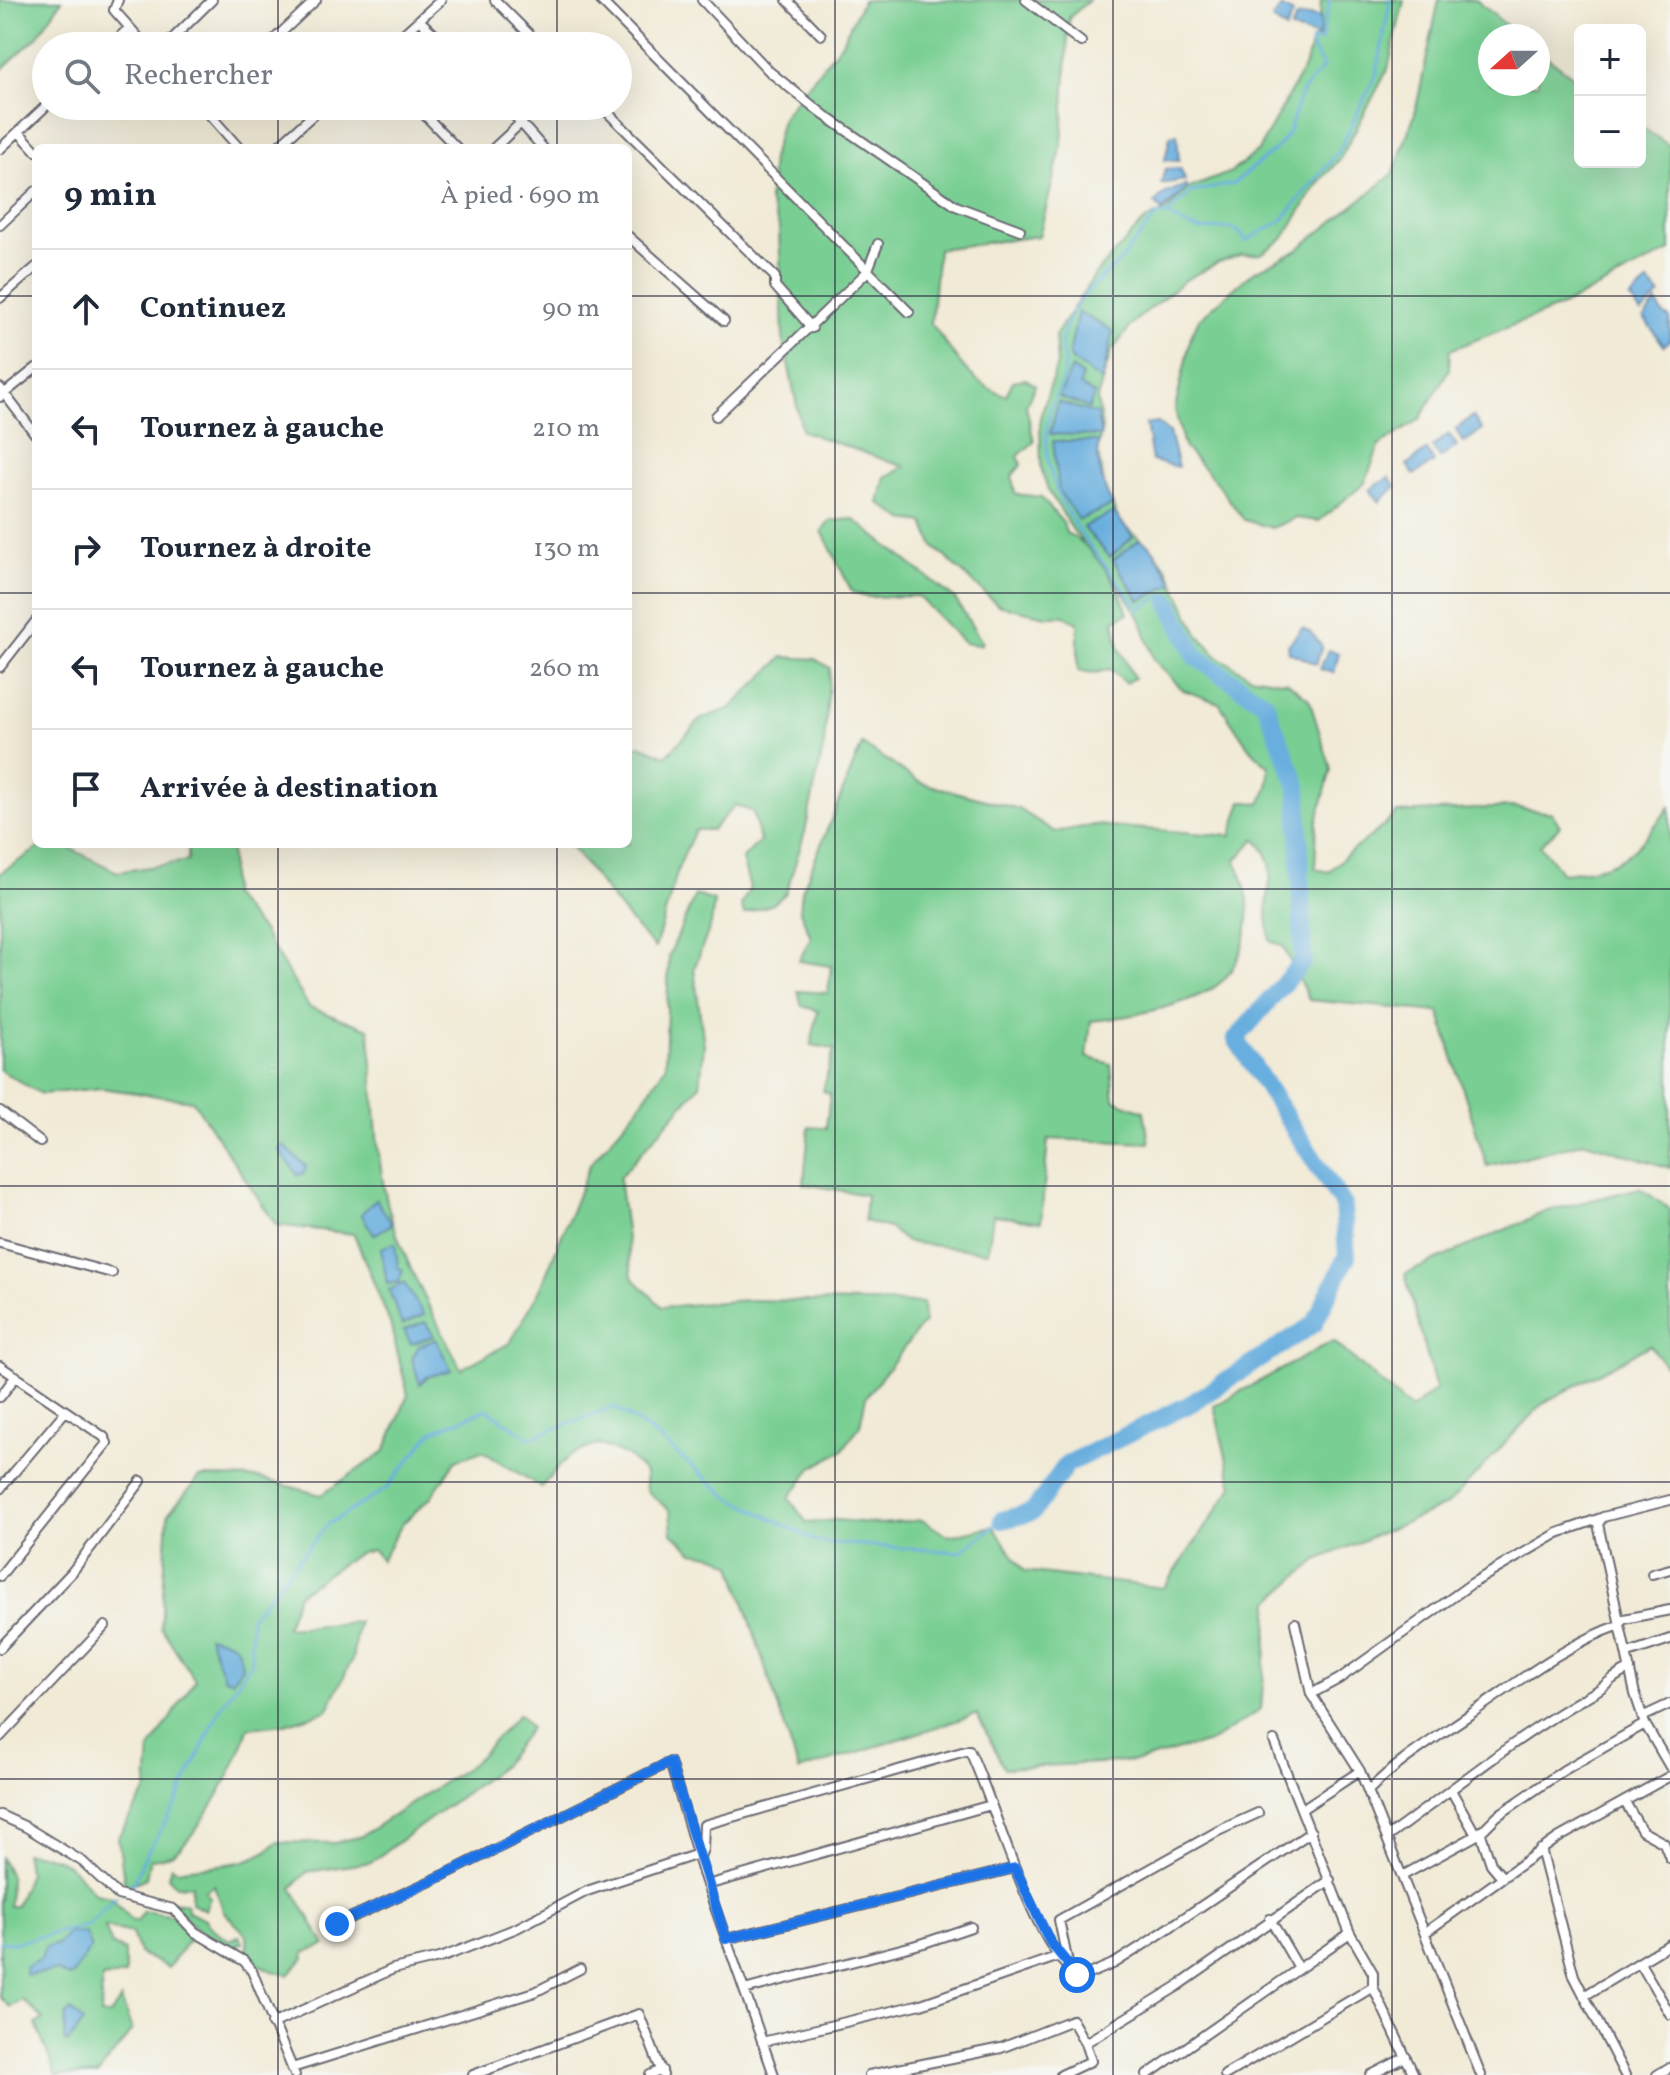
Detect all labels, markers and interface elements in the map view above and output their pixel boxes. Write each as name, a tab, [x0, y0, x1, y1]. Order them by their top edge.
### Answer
north arrow	[1478, 24, 1550, 96]
map controls	[1574, 24, 1646, 168]
button: +	[1574, 24, 1646, 96]
search box	[32, 32, 632, 120]
icon: search	[60, 54, 104, 98]
text: Rechercher	[124, 55, 273, 97]
button: −	[1574, 96, 1646, 168]
text: 9 min	[64, 173, 157, 220]
text: À pied · 690 m	[440, 178, 600, 214]
icon: ahead	[64, 287, 108, 331]
text: Continuez	[140, 288, 286, 330]
text: 90 m	[542, 291, 600, 327]
icon: left	[64, 407, 108, 451]
text: Tournez à gauche	[140, 408, 384, 450]
text: 210 m	[532, 411, 600, 447]
icon: right	[64, 527, 108, 571]
text: Tournez à droite	[140, 528, 372, 570]
text: 130 m	[533, 531, 600, 567]
icon: left	[64, 647, 108, 691]
text: Tournez à gauche	[140, 648, 384, 690]
text: 260 m	[529, 651, 600, 687]
icon: arrive	[64, 767, 108, 811]
text: Arrivée à destination	[140, 768, 439, 810]
route end	[319, 1906, 355, 1942]
route start	[1059, 1957, 1095, 1993]

